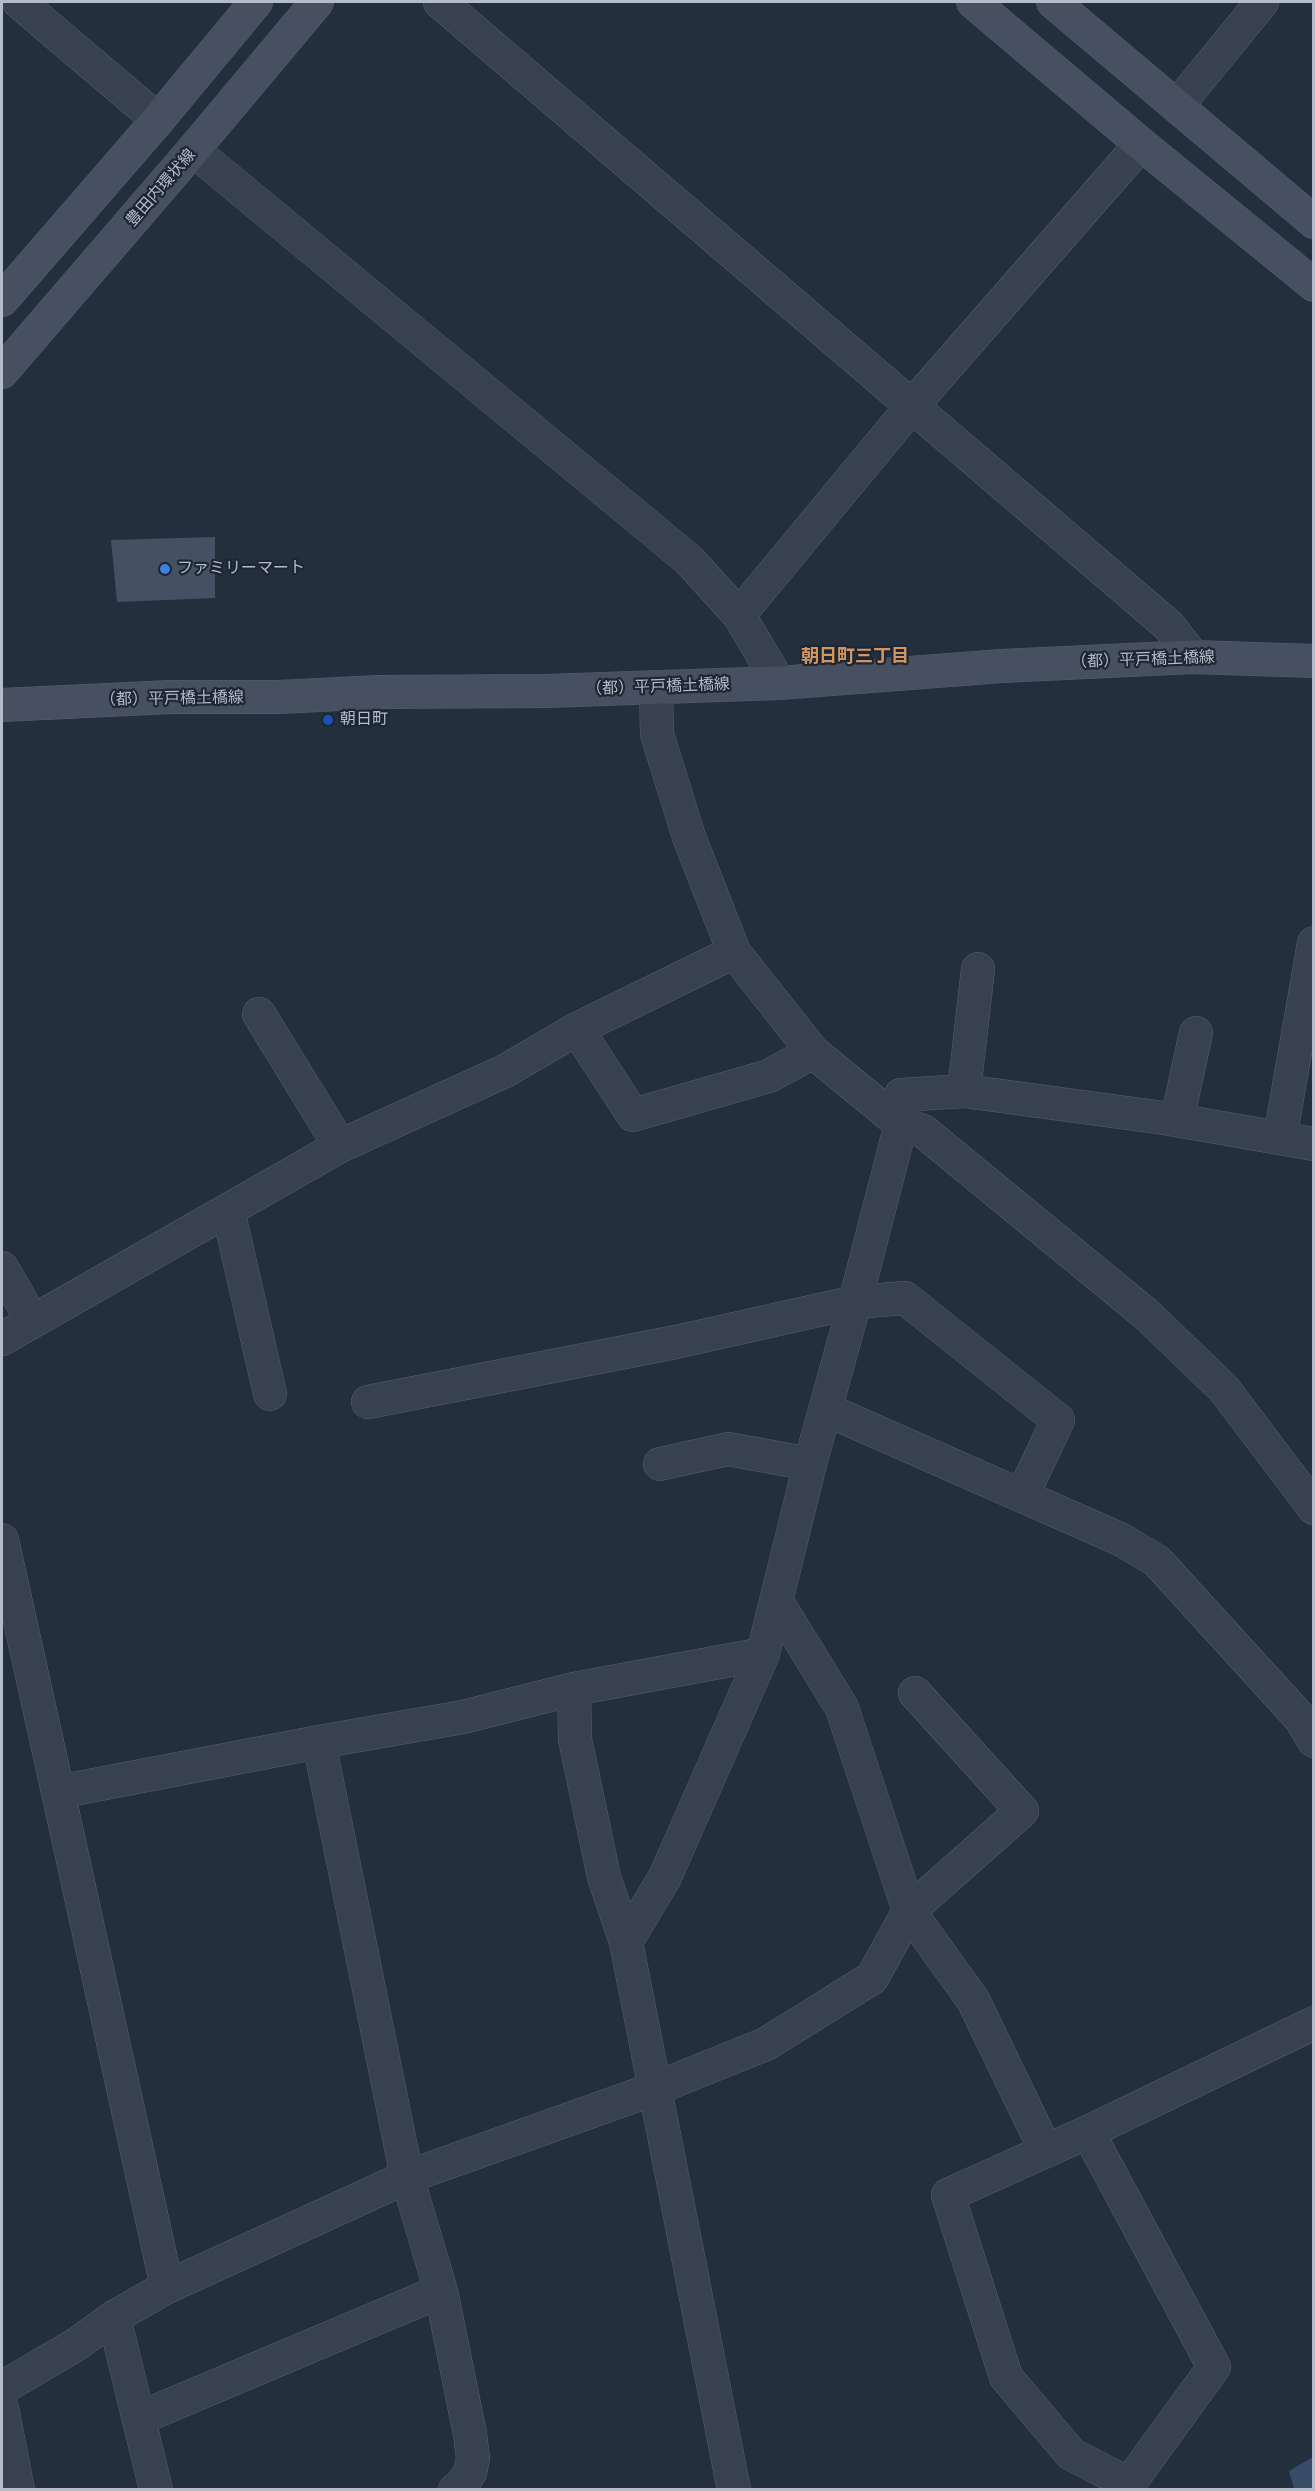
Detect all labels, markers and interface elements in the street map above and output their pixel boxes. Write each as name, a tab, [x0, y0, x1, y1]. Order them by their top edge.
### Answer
street label: 豊田内環状線	[122, 145, 200, 231]
place label: ファミリーマート	[177, 559, 305, 579]
marker: ファミリーマート	[158, 562, 172, 576]
district label: 朝日町三丁目	[801, 646, 909, 668]
street label: （都）平戸橋土橋線	[1071, 648, 1215, 672]
street label: （都）平戸橋土橋線	[586, 675, 730, 699]
street label: （都）平戸橋土橋線	[100, 688, 244, 710]
place label: 朝日町	[340, 710, 388, 730]
marker: 朝日町	[321, 713, 335, 727]

